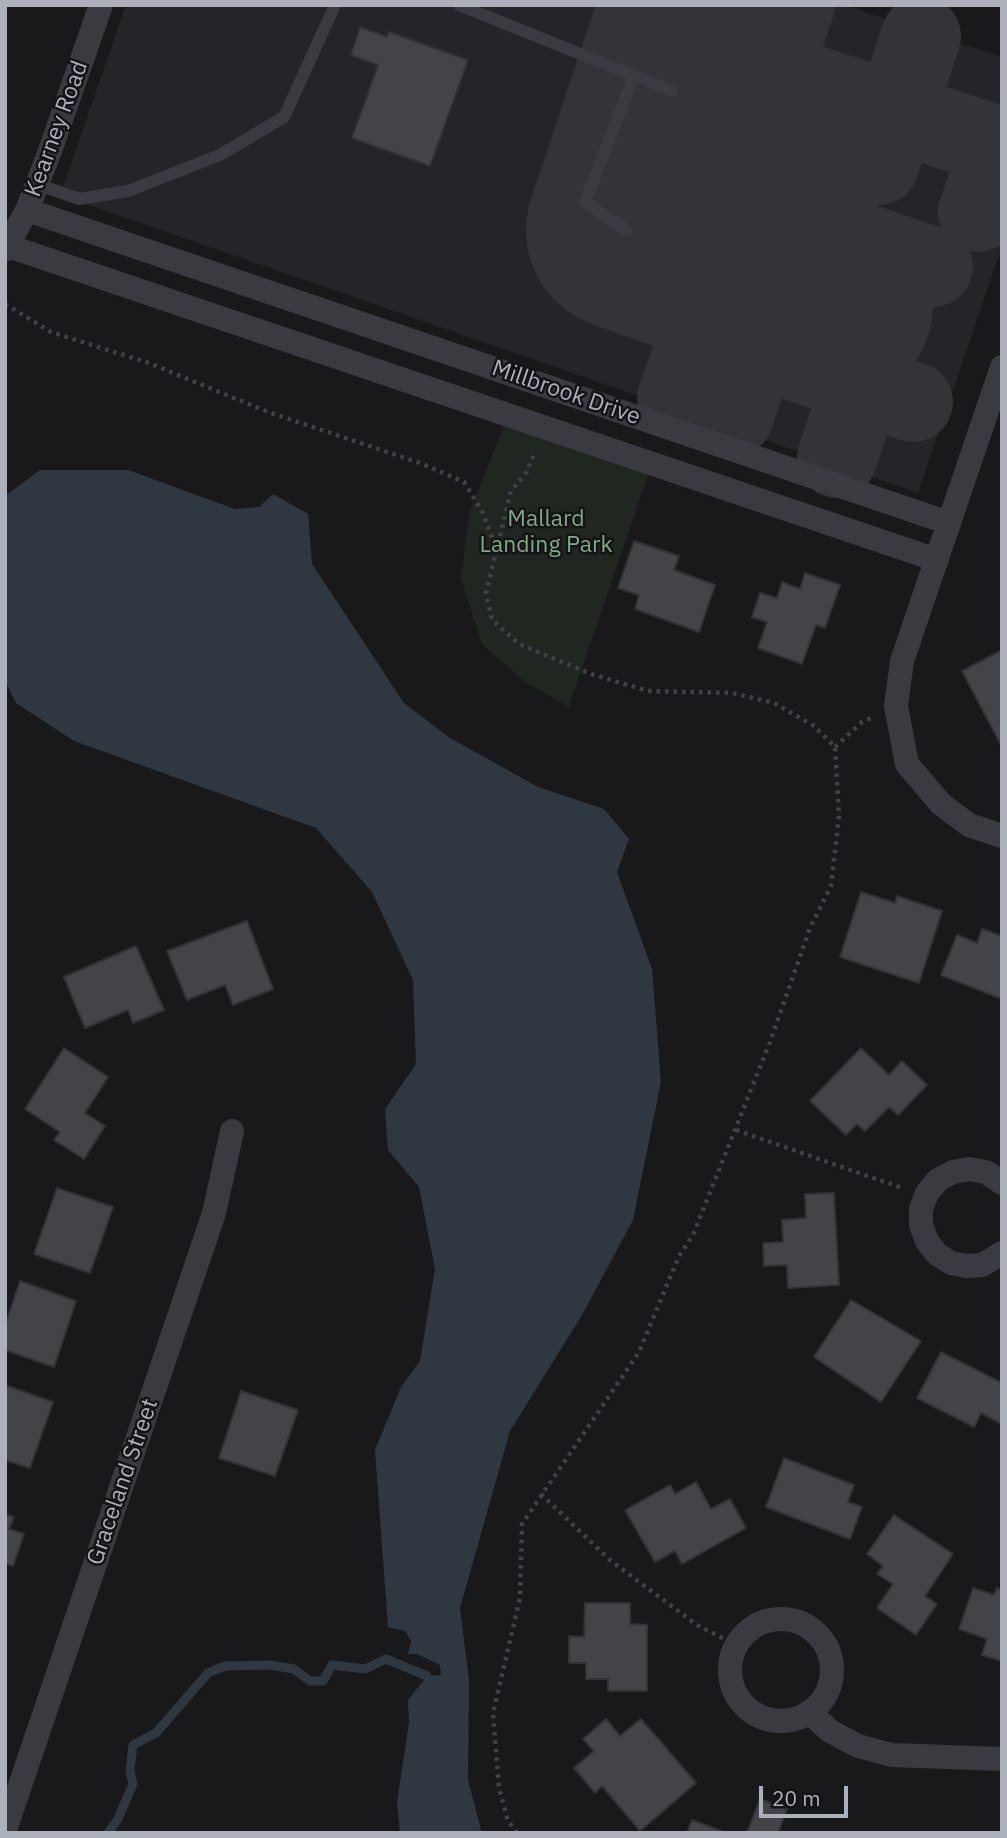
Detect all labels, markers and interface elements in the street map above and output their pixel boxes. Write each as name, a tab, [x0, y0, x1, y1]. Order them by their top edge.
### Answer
street label: Kearney Road	[20, 57, 94, 201]
street label: Millbrook Drive	[488, 355, 644, 431]
park label: Mallard Landing Park	[479, 505, 613, 559]
street label: Graceland Street	[82, 1395, 164, 1569]
scale bar	[762, 1772, 851, 1816]
text: 20 m	[772, 1784, 821, 1812]

